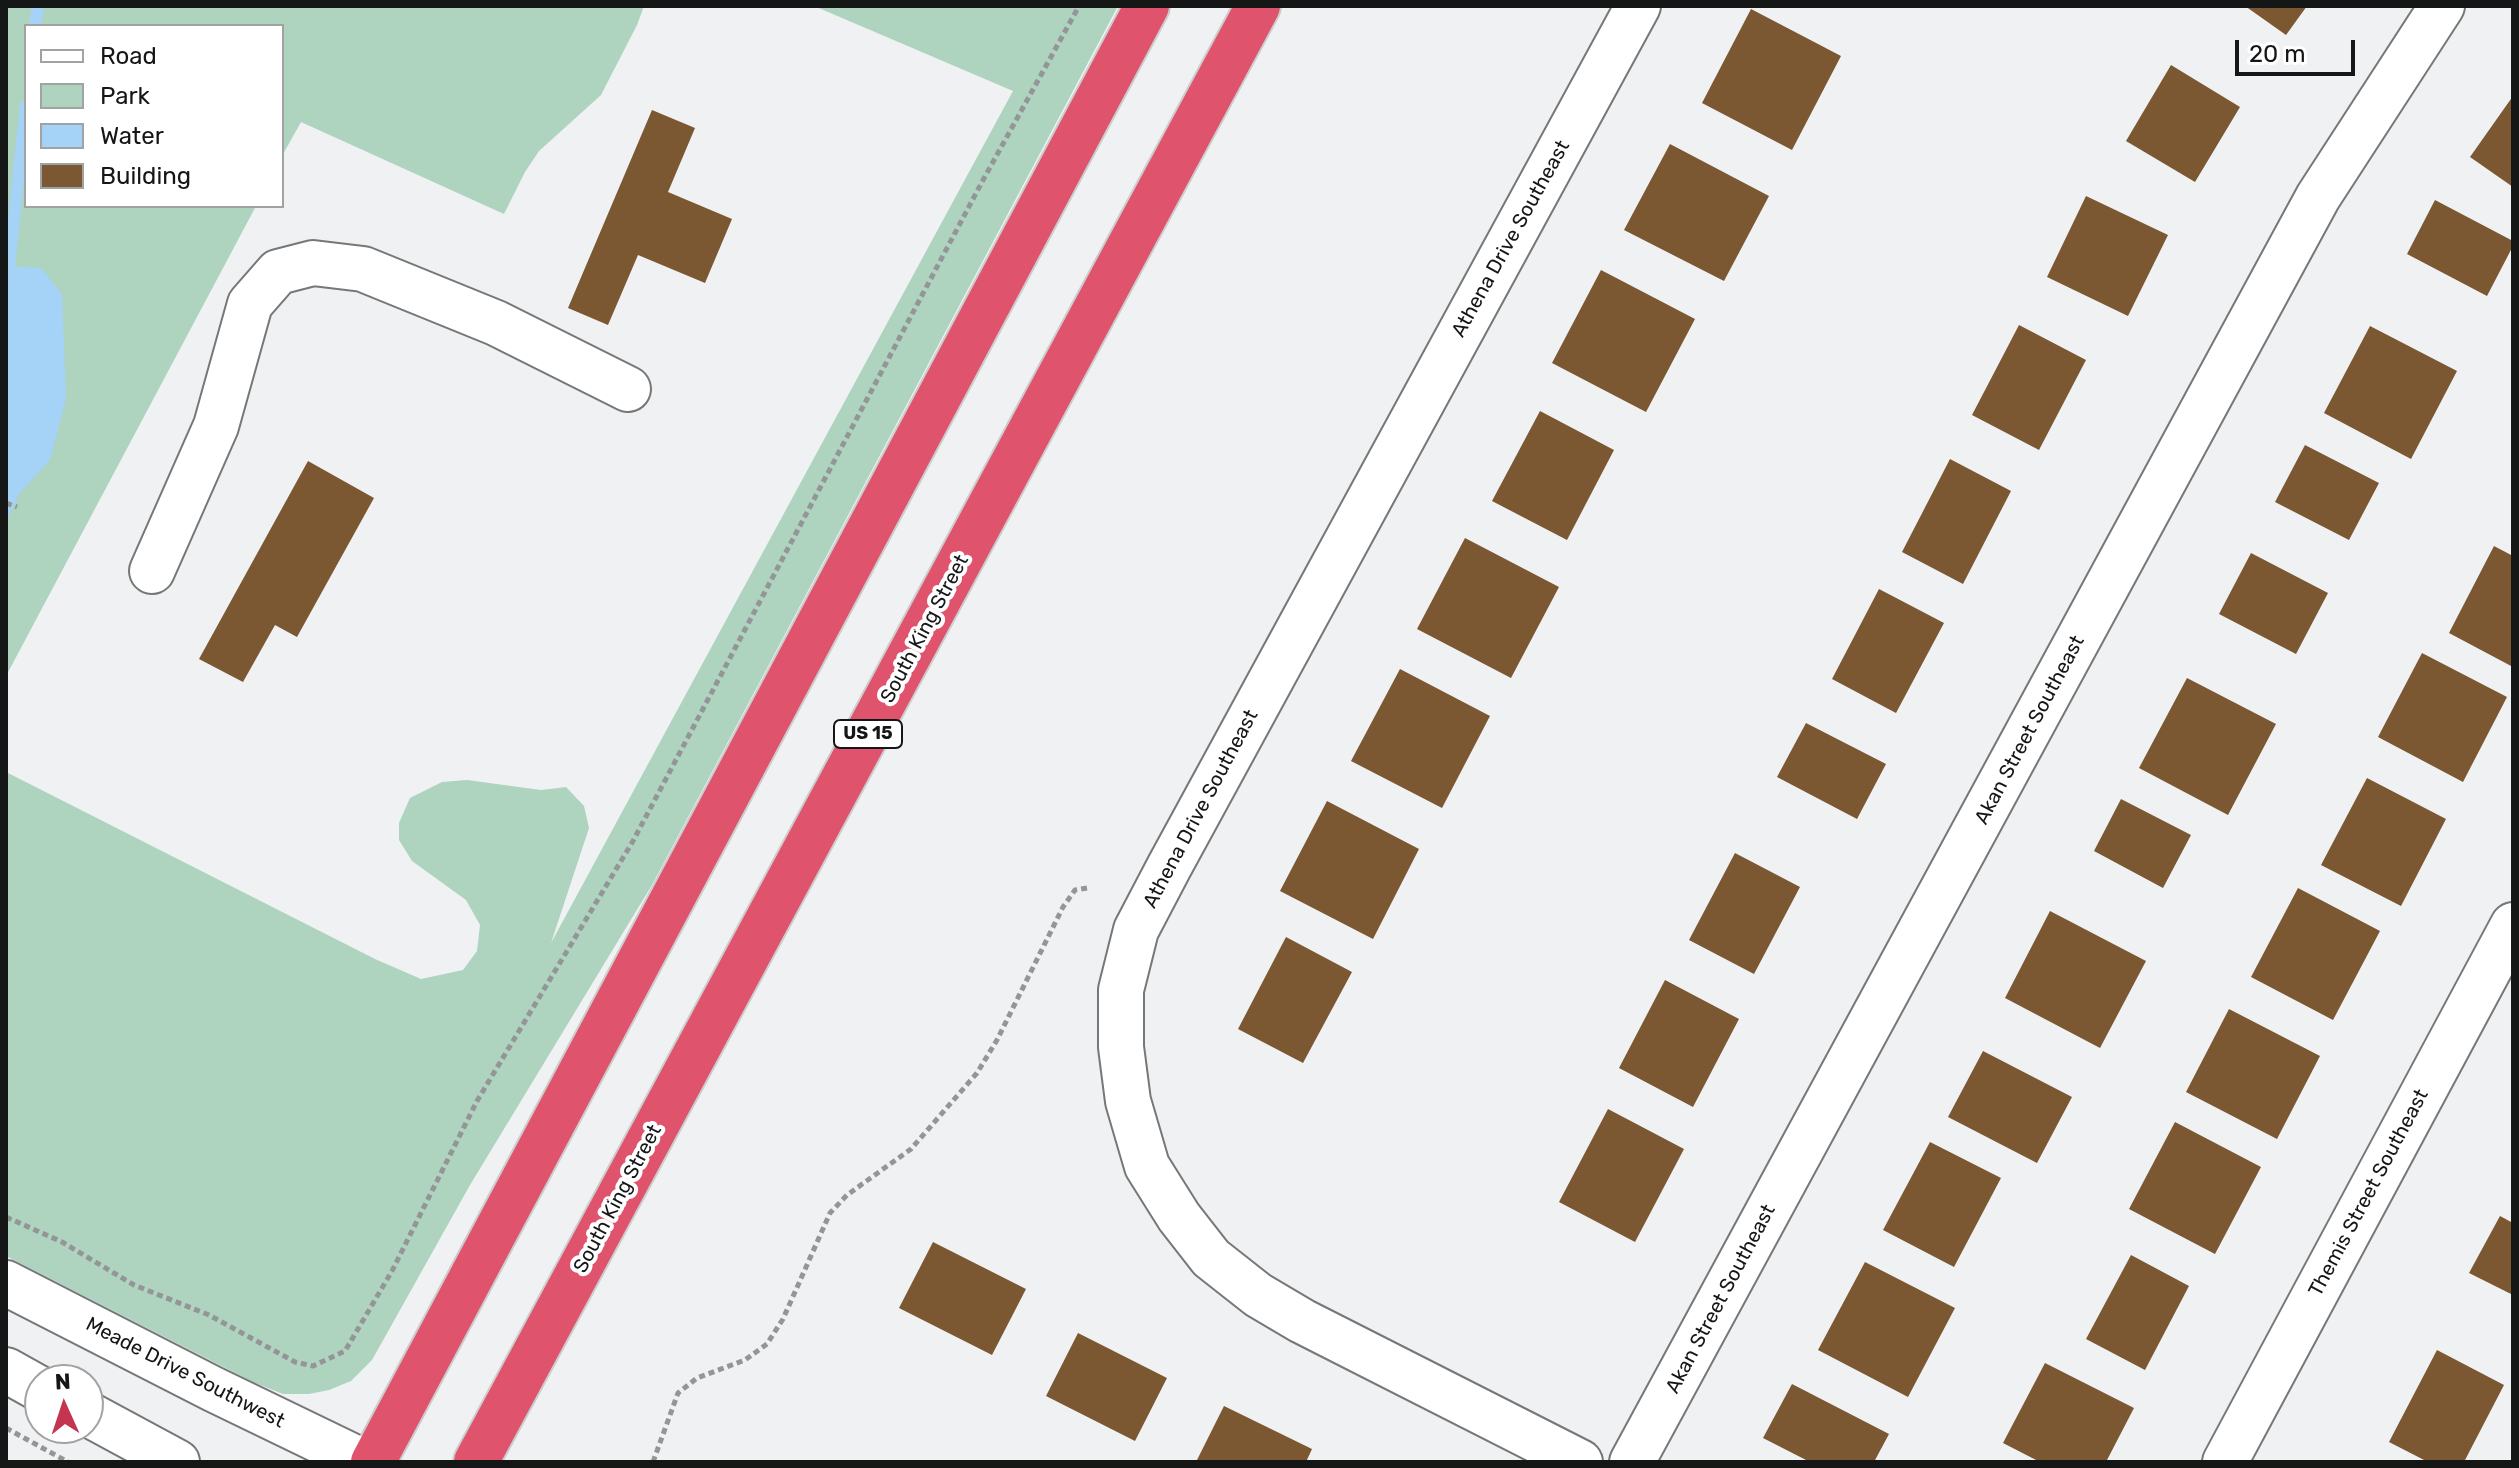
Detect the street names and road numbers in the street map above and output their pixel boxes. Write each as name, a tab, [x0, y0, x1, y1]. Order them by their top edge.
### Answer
street label: Athena Drive Southeast	[1447, 136, 1575, 342]
street label: South King Street	[876, 551, 974, 707]
street label: Akan Street Southeast	[1970, 631, 2090, 829]
street label: Athena Drive Southeast	[1138, 706, 1264, 912]
road number: US 15	[834, 720, 902, 748]
street label: Themis Street Southeast	[2304, 1085, 2434, 1301]
street label: South King Street	[569, 1121, 667, 1277]
street label: Akan Street Southeast	[1661, 1200, 1781, 1398]
street label: Meade Drive Southwest	[82, 1312, 288, 1434]

